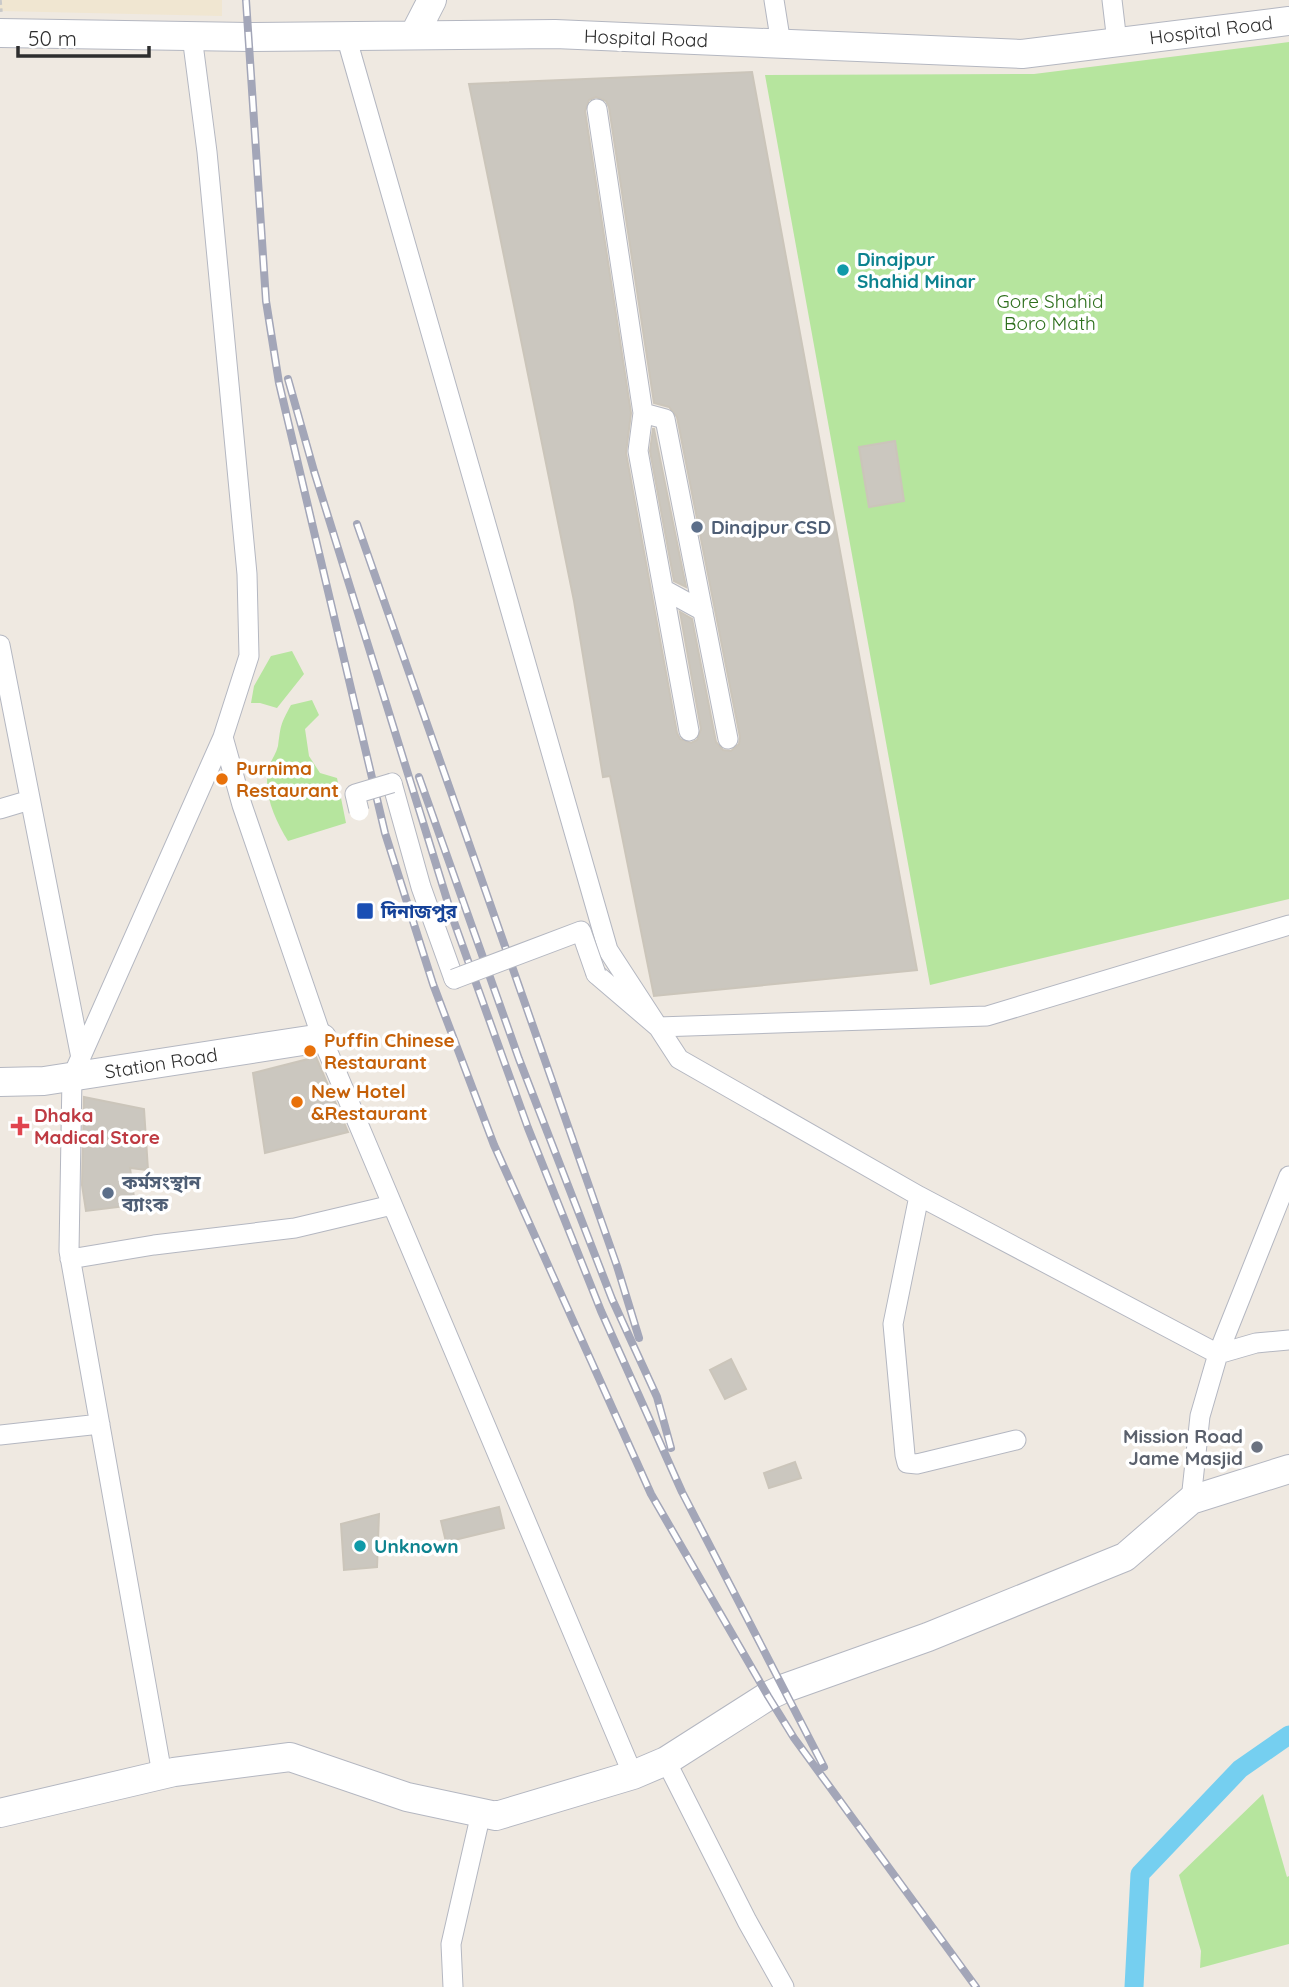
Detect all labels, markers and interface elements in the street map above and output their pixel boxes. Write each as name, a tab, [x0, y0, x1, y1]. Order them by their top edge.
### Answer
street label: Hospital Road	[1148, 11, 1274, 49]
scale bar	[18, 14, 149, 58]
street label: Hospital Road	[583, 24, 709, 52]
text: 50 m	[28, 25, 77, 51]
place label: Dinajpur Shahid Minar	[857, 247, 976, 293]
marker: Dinajpur Shahid Minar	[835, 262, 851, 278]
park label: Gore Shahid Boro Math	[997, 289, 1103, 335]
place label: Dinajpur CSD	[711, 515, 831, 539]
marker: Dinajpur CSD	[689, 519, 705, 535]
place label: Purnima Restaurant	[236, 756, 339, 802]
marker: Purnima Restaurant	[214, 771, 230, 787]
place label: দিনাজপুর	[380, 899, 458, 923]
marker: দিনাজপুর	[355, 901, 375, 921]
place label: Puffin Chinese Restaurant	[324, 1028, 455, 1074]
street label: Station Road	[103, 1042, 219, 1084]
marker: Puffin Chinese Restaurant	[302, 1043, 318, 1059]
place label: New Hotel &Restaurant	[311, 1079, 428, 1125]
marker: New Hotel &Restaurant	[289, 1094, 305, 1110]
place label: Dhaka Madical Store	[34, 1103, 160, 1149]
marker: Dhaka Madical Store	[12, 1118, 28, 1134]
place label: কর্মসংস্থান ব্যাংক	[121, 1170, 202, 1216]
marker: কর্মসংস্থান ব্যাংক	[100, 1185, 116, 1201]
place label: Mission Road Jame Masjid	[1123, 1424, 1243, 1470]
marker: Mission Road Jame Masjid	[1249, 1439, 1265, 1455]
place label: Unknown	[374, 1534, 459, 1558]
marker: Unknown	[352, 1538, 368, 1554]

